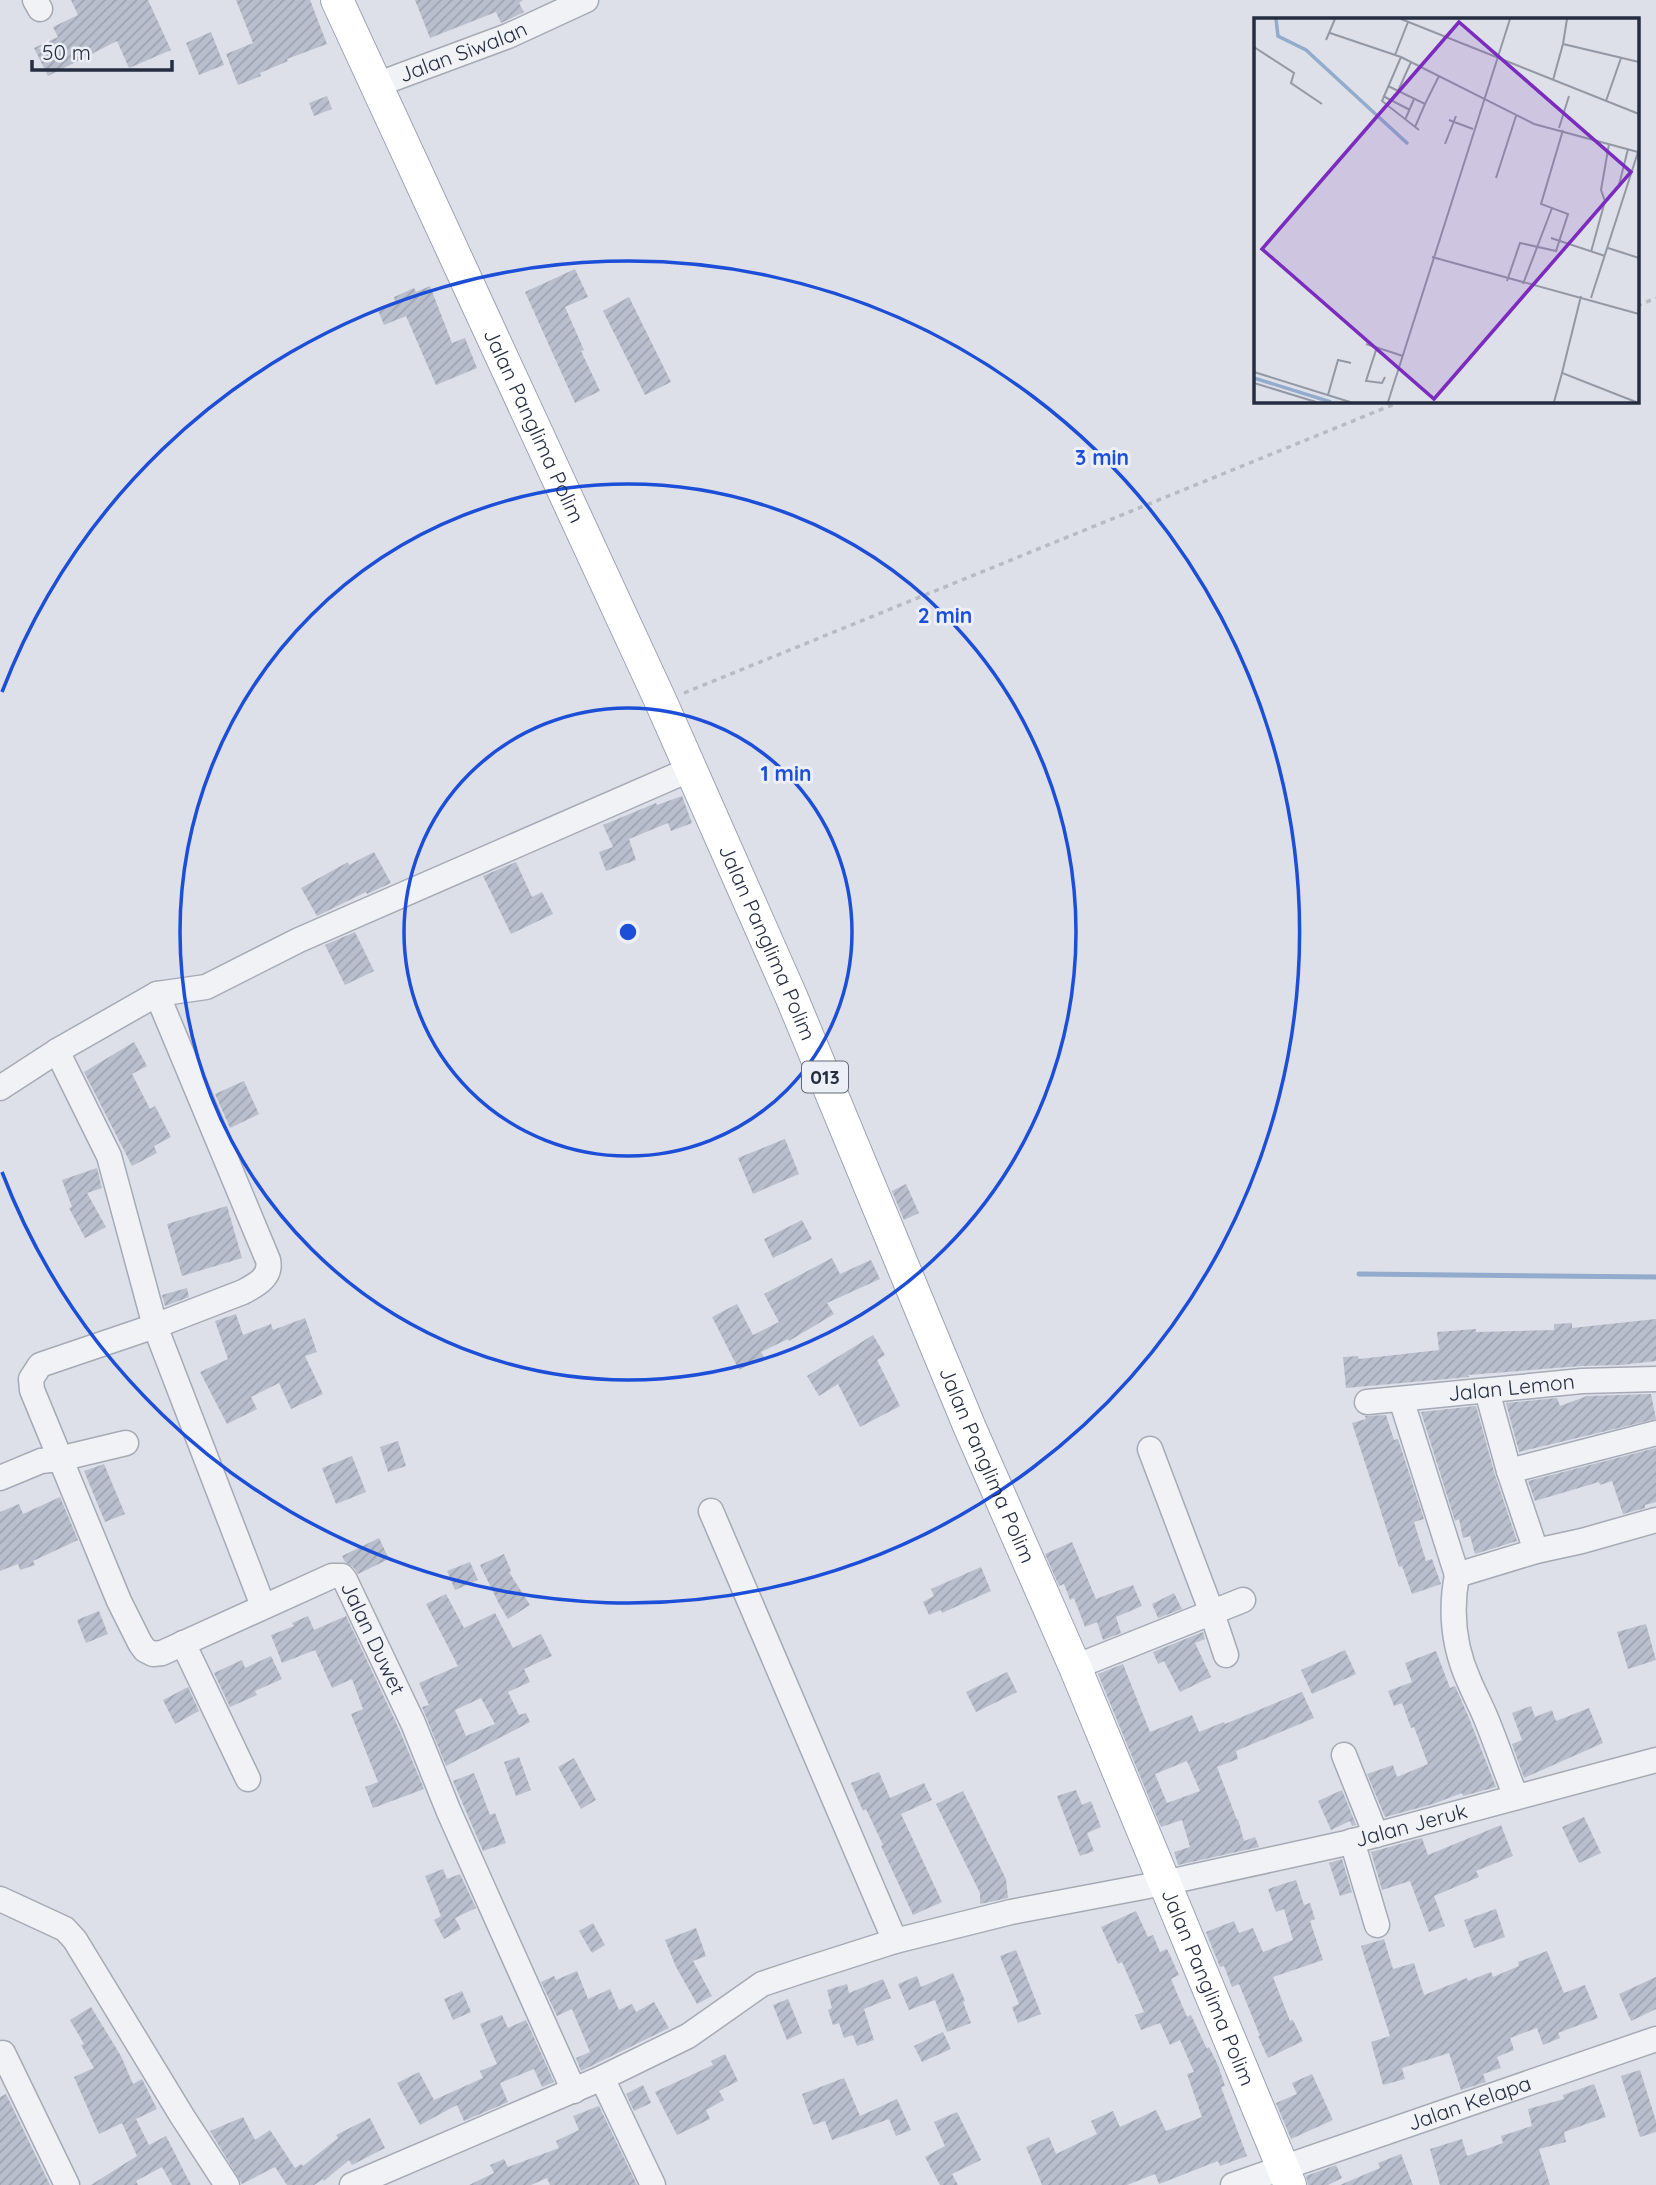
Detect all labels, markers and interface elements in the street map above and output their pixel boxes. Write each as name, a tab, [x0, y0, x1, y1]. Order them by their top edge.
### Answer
street label: Jalan Siwalan	[395, 15, 531, 87]
inset map	[1254, 18, 1638, 402]
scale bar	[32, 28, 172, 72]
text: 50 m	[42, 39, 91, 65]
street label: Jalan Panglima Polim	[478, 324, 590, 527]
text: 3 min	[1075, 444, 1129, 470]
text: 2 min	[918, 602, 972, 628]
text: 1 min	[761, 760, 811, 786]
street label: Jalan Panglima Polim	[714, 840, 822, 1044]
centre of rings	[616, 920, 640, 944]
road number: 013	[802, 1062, 848, 1092]
street label: Jalan Panglima Polim	[934, 1363, 1042, 1567]
street label: Jalan Lemon	[1447, 1368, 1576, 1406]
street label: Jalan Duwet	[336, 1577, 412, 1699]
street label: Jalan Jeruk	[1352, 1797, 1470, 1852]
street label: Jalan Panglima Polim	[1156, 1884, 1261, 2089]
street label: Jalan Kelapa	[1404, 2069, 1534, 2136]

